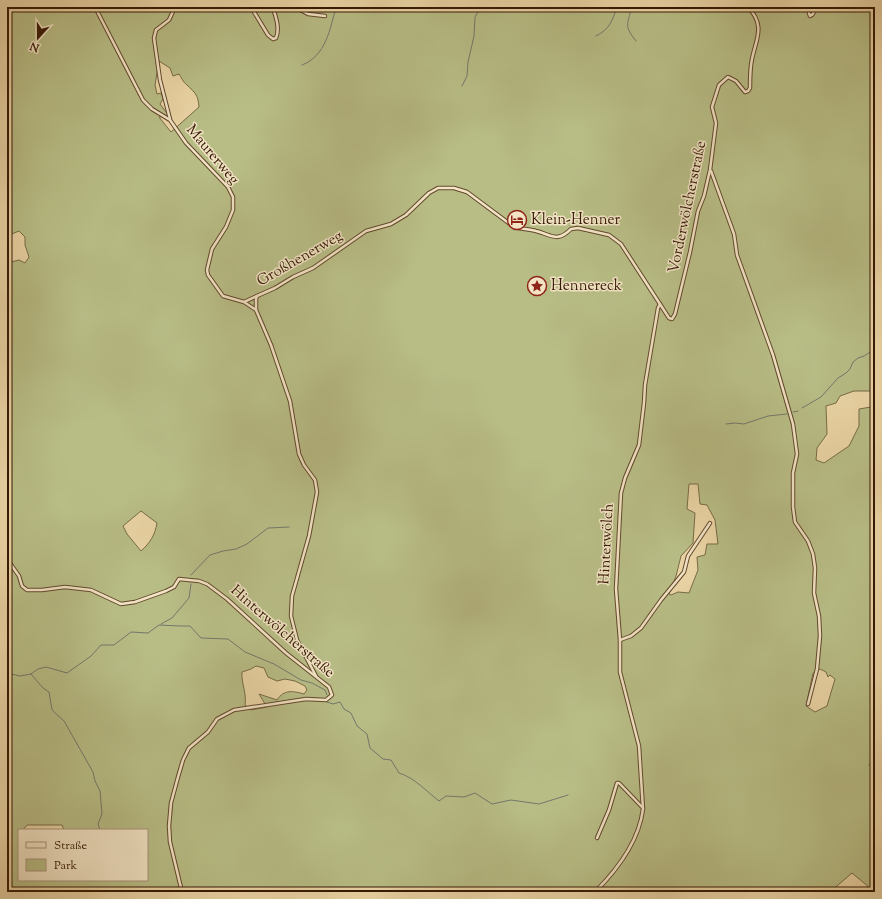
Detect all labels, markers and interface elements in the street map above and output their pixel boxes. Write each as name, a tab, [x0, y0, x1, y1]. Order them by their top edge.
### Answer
north arrow	[18, 18, 58, 58]
text: N	[28, 37, 43, 56]
street label: Maurerweg	[181, 120, 243, 190]
street label: Vorderwölcherstraße	[664, 139, 712, 275]
hotel icon: Klein-Henner	[506, 209, 528, 231]
place label: Klein-Henner	[531, 210, 620, 231]
street label: Großhenerweg	[253, 226, 347, 292]
place icon: Hennereck	[526, 275, 548, 297]
place label: Hennereck	[551, 276, 622, 297]
street label: Hinterwölch	[594, 503, 620, 585]
street label: Hinterwölcherstraße	[225, 581, 339, 683]
legend	[18, 829, 148, 881]
text: Straße	[54, 837, 88, 855]
text: Park	[54, 857, 77, 875]

